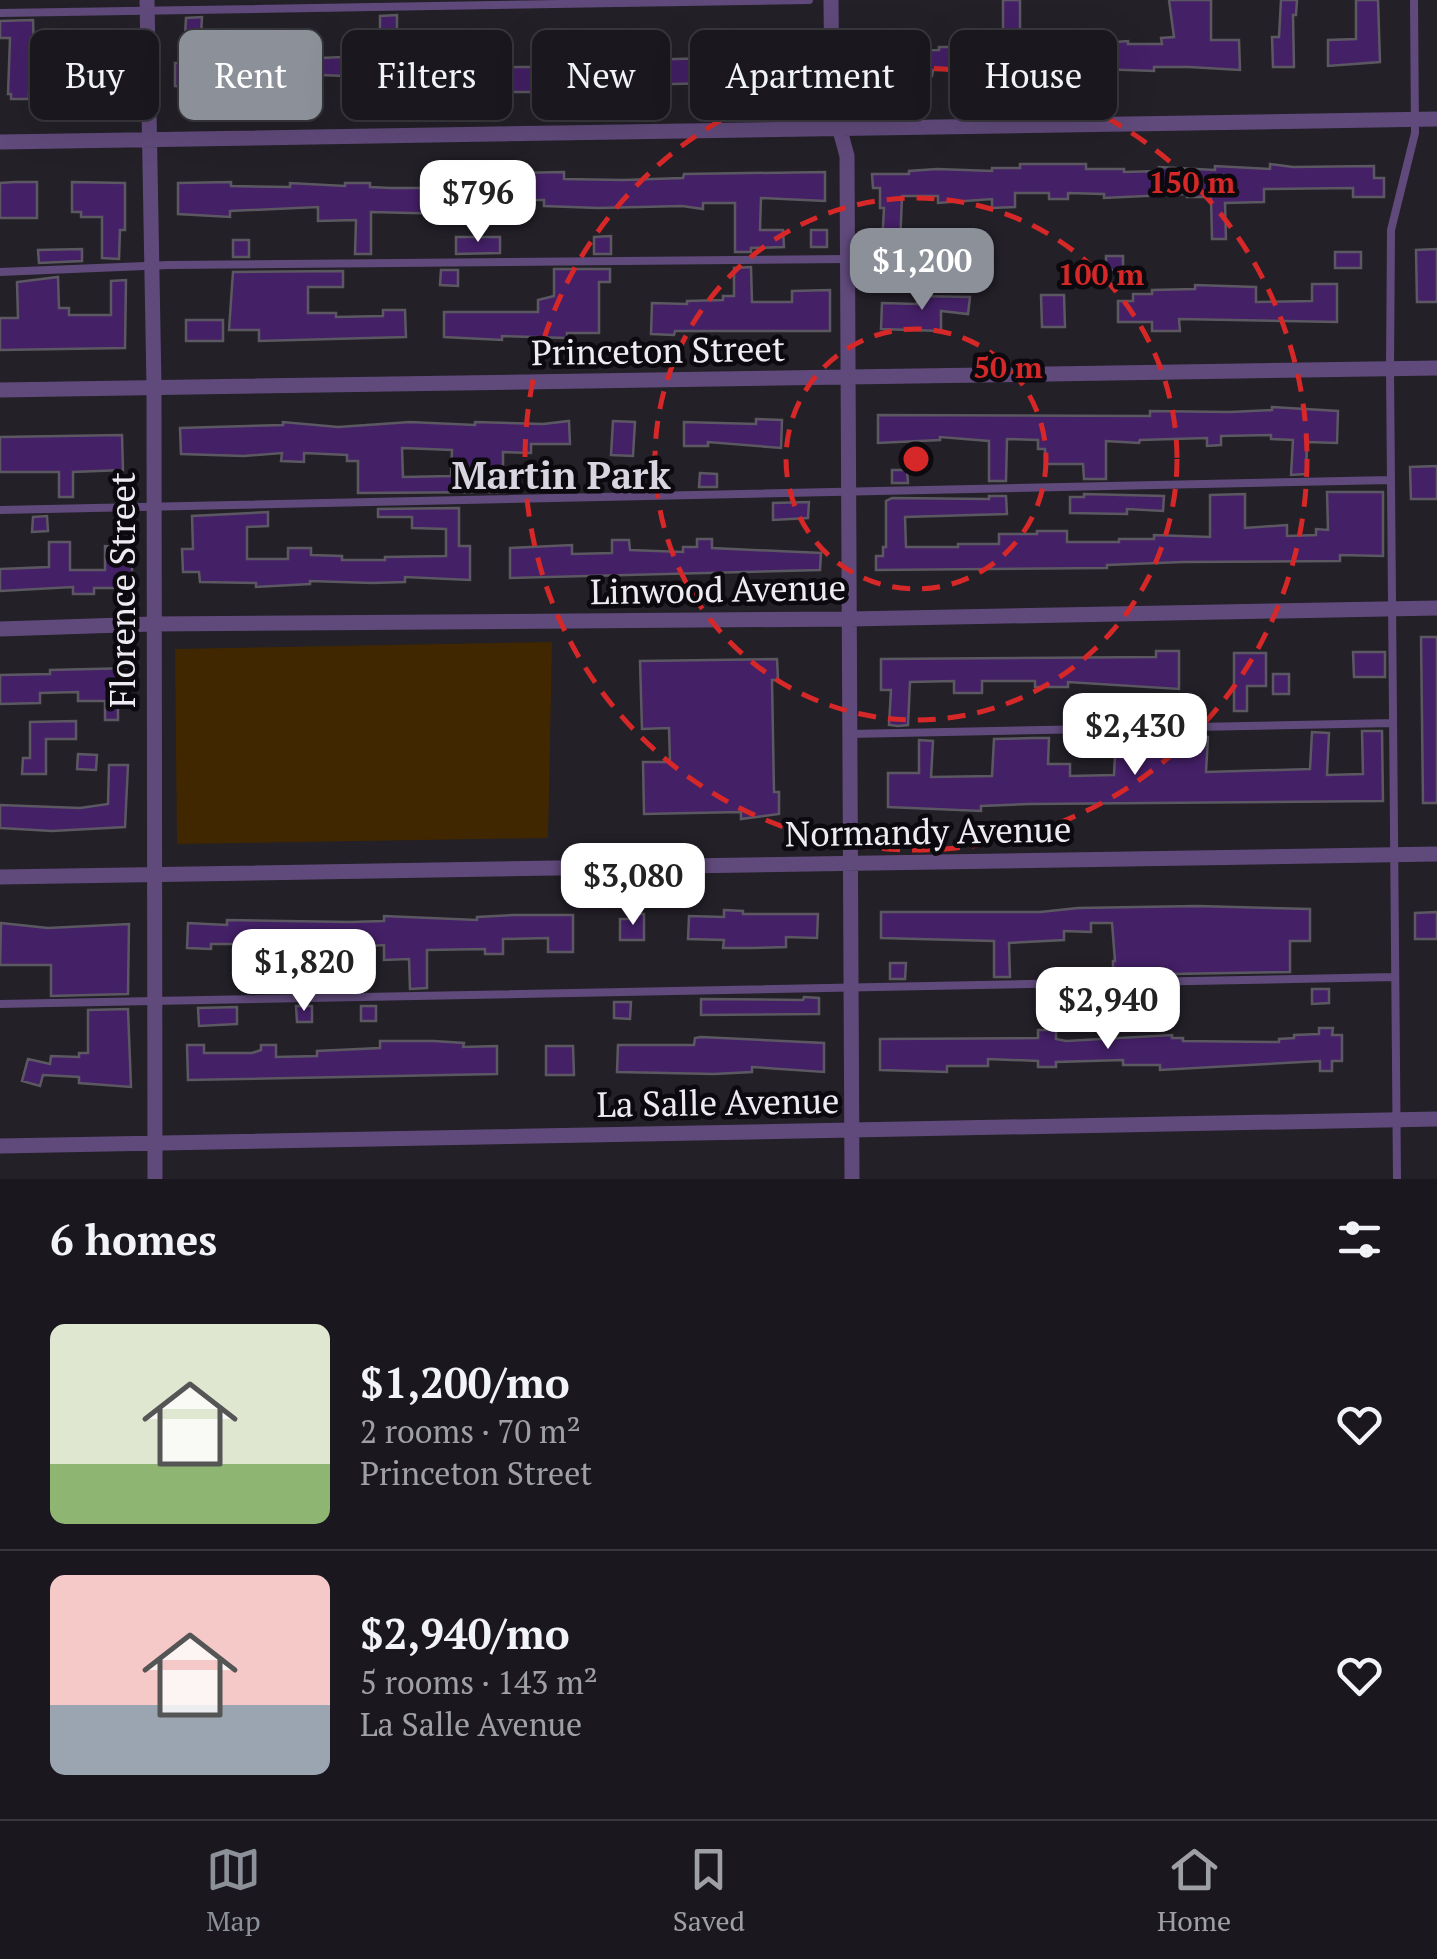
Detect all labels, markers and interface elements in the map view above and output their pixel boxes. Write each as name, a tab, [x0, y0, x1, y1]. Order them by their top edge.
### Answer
chip: Buy	[30, 30, 159, 120]
chip: Rent	[179, 30, 322, 120]
chip: Filters	[342, 30, 512, 120]
chip: New	[532, 30, 670, 120]
chip: Apartment	[690, 30, 930, 120]
chip: House	[950, 30, 1117, 120]
pin: $796	[419, 160, 537, 245]
text: 150 m	[1149, 162, 1236, 202]
text: $796	[442, 171, 514, 213]
pin: $1,200	[841, 228, 1003, 313]
text: $1,200	[872, 239, 972, 281]
text: 100 m	[1058, 254, 1145, 294]
street label: Princeton Street	[531, 325, 785, 375]
text: 50 m	[973, 347, 1043, 387]
centre of rings	[898, 441, 934, 477]
district label: Martin Park	[451, 450, 671, 500]
street label: Florence Street	[99, 472, 145, 708]
street label: Linwood Avenue	[590, 564, 846, 614]
pin: $2,430	[1054, 693, 1216, 778]
text: $2,430	[1085, 704, 1185, 746]
street label: Normandy Avenue	[784, 806, 1072, 856]
pin: $3,080	[552, 843, 714, 928]
text: $3,080	[583, 854, 683, 896]
pin: $1,820	[223, 929, 385, 1014]
text: $1,820	[254, 940, 354, 982]
pin: $2,940	[1027, 967, 1189, 1052]
text: $2,940	[1058, 978, 1158, 1020]
street label: La Salle Avenue	[596, 1077, 840, 1127]
text: 6 homes	[50, 1211, 217, 1267]
icon: filters	[1332, 1212, 1387, 1267]
text: $1,200/mo	[360, 1354, 570, 1410]
icon: home	[130, 1364, 250, 1484]
icon: heart	[1332, 1397, 1387, 1452]
text: 2 rooms · 70 m²	[360, 1410, 581, 1452]
text: Princeton Street	[360, 1452, 592, 1494]
text: $2,940/mo	[360, 1605, 570, 1661]
icon: home	[130, 1615, 250, 1735]
icon: heart	[1332, 1648, 1387, 1703]
text: 5 rooms · 143 m²	[360, 1661, 598, 1703]
text: La Salle Avenue	[360, 1703, 582, 1745]
tab: Map	[206, 1842, 261, 1939]
tab: Saved	[673, 1842, 745, 1939]
tab: Home	[1157, 1842, 1231, 1939]

